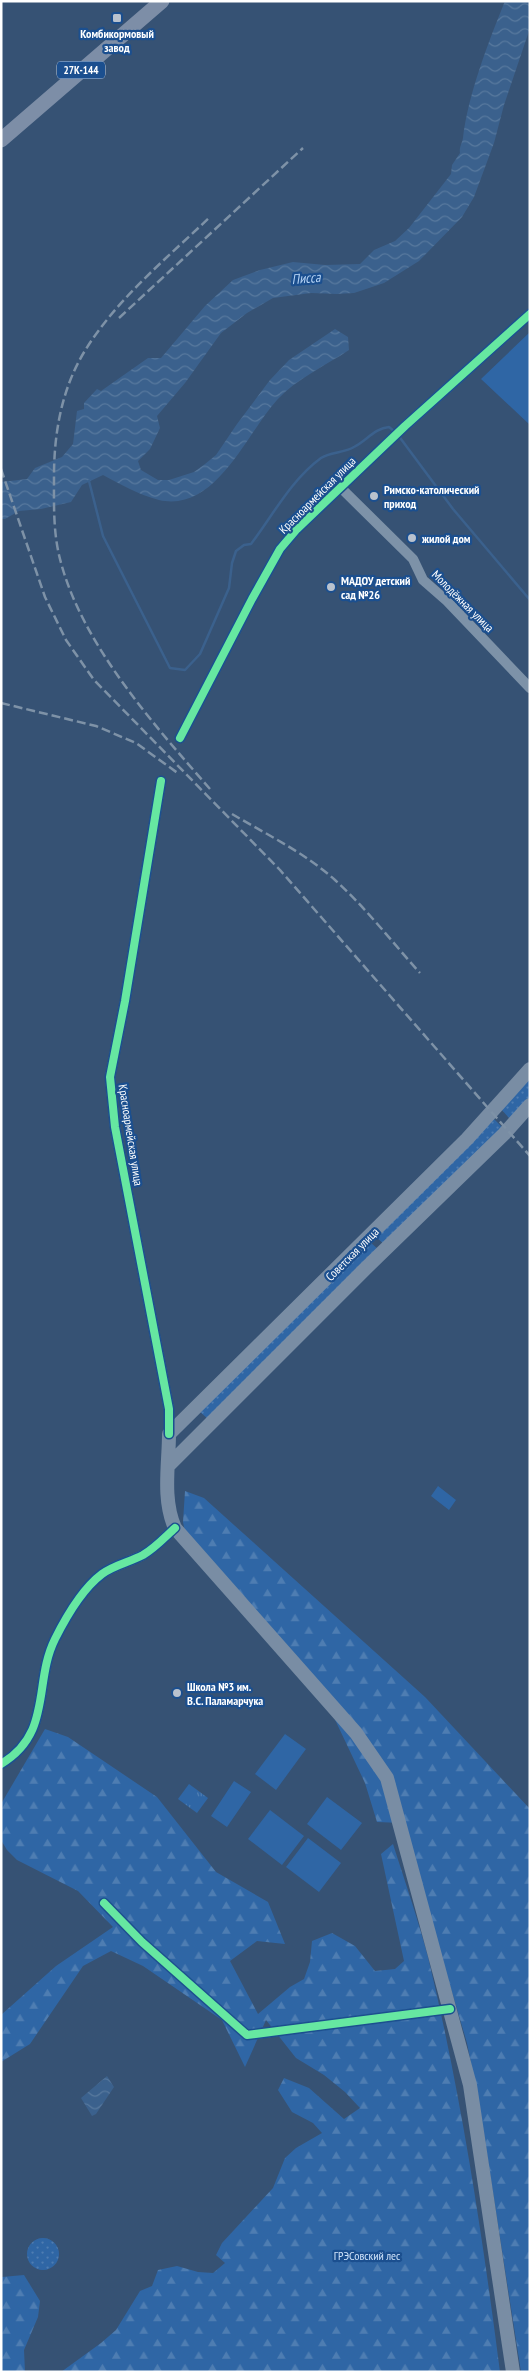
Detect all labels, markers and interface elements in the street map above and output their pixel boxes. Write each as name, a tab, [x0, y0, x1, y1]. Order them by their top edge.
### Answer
marker: Комбикормовый завод	[111, 12, 123, 24]
place label: Комбикормовый завод	[80, 26, 154, 55]
road number: 27К-144	[57, 62, 105, 78]
water label: Писса	[291, 268, 323, 288]
street label: Красноармейская улица	[275, 453, 359, 537]
place label: Римско-католический приход	[384, 482, 479, 511]
marker: Римско-католический приход	[368, 490, 380, 502]
place label: жилой дом	[421, 531, 471, 546]
marker: жилой дом	[406, 532, 418, 544]
street label: Молодёжная улица	[429, 567, 497, 635]
place label: МАДОУ детский сад №26	[341, 573, 410, 602]
marker: МАДОУ детский сад №26	[325, 581, 337, 593]
street label: Красноармейская улица	[116, 1083, 146, 1187]
street label: Советская улица	[322, 1224, 382, 1284]
place label: Школа №3 им. В.С. Паламарчука	[187, 1679, 263, 1708]
marker: Школа №3 им. В.С. Паламарчука	[171, 1687, 183, 1699]
park label: ГРЭСовский лес	[334, 2248, 401, 2263]

